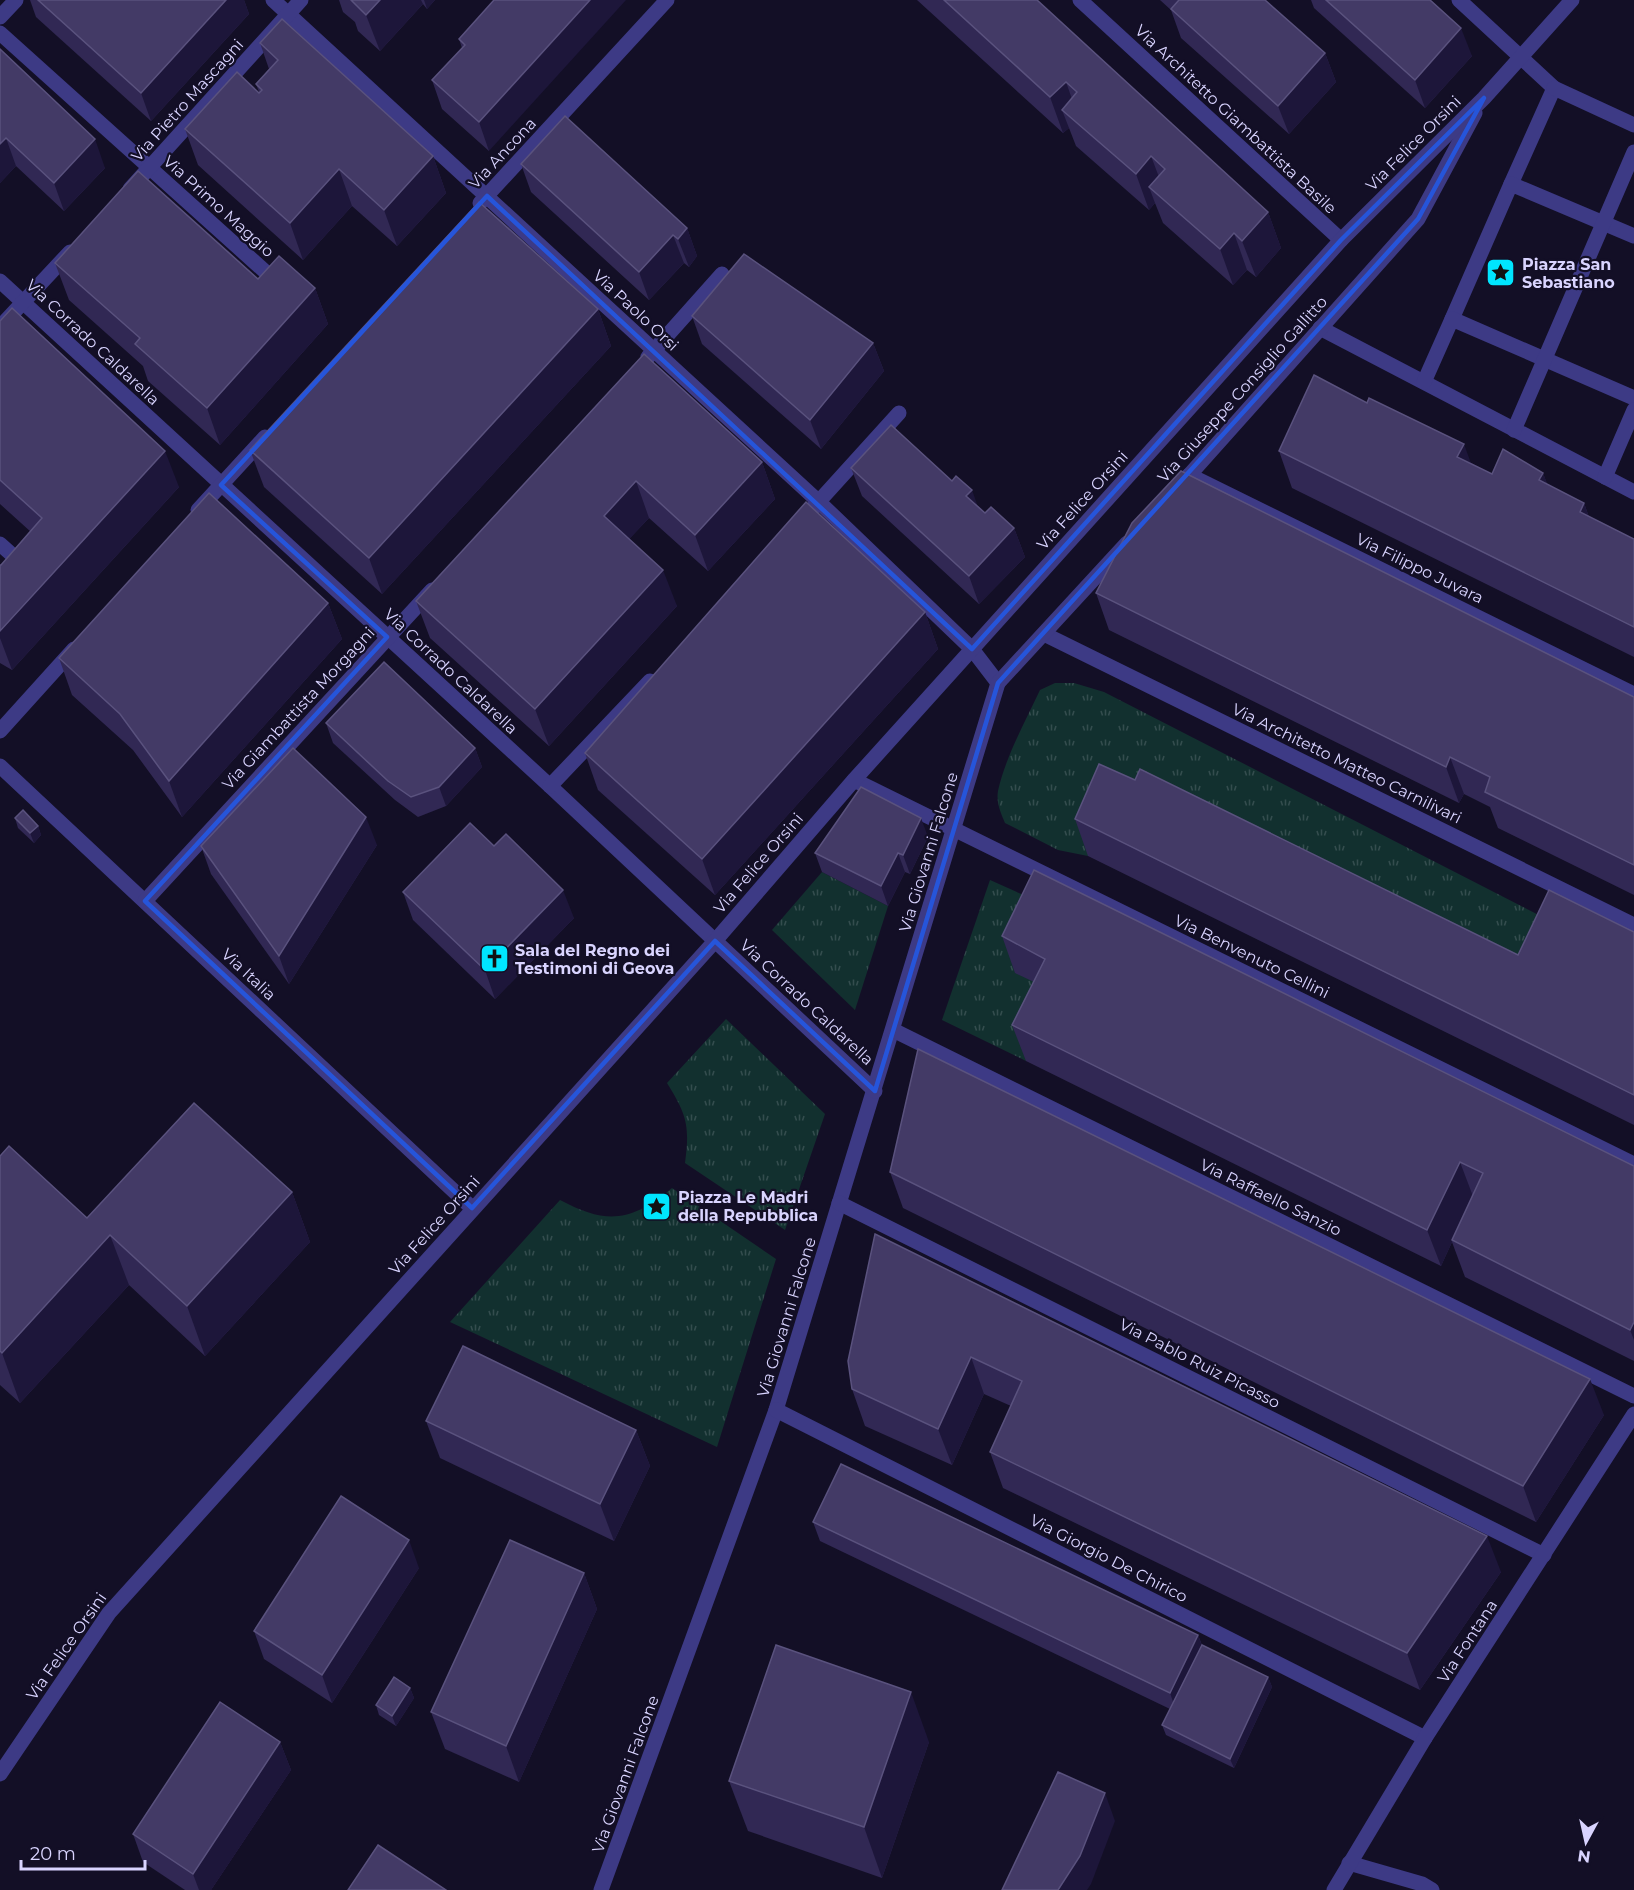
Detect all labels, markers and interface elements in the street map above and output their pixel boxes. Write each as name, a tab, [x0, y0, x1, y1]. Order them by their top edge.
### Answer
street label: Via Architetto Giambattista Basile	[1131, 21, 1340, 218]
street label: Via Pietro Mascagni	[127, 35, 247, 166]
street label: Via Felice Orsini	[1362, 92, 1465, 195]
street label: Via Ancona	[465, 114, 540, 193]
street label: Via Primo Maggio	[159, 152, 278, 261]
place label: Piazza San Sebastiano	[1522, 255, 1615, 292]
place icon: Piazza San Sebastiano	[1485, 257, 1517, 289]
street label: Via Paolo Orsi	[589, 266, 682, 355]
street label: Via Corrado Caldarella	[22, 276, 163, 409]
street label: Via Giuseppe Consiglio Gallitto	[1154, 292, 1331, 486]
street label: Via Felice Orsini	[1033, 447, 1132, 554]
street label: Via Filippo Juvara	[1353, 529, 1487, 608]
street label: Via Corrado Caldarella	[380, 605, 521, 738]
street label: Via Giambattista Morgagni	[218, 623, 379, 793]
street label: Via Architetto Matteo Carnilivari	[1229, 699, 1465, 827]
street label: Via Giovanni Falcone	[895, 770, 962, 934]
street label: Via Felice Orsini	[710, 809, 807, 917]
street label: Via Benvenuto Cellini	[1171, 911, 1332, 1002]
street label: Via Corrado Caldarella	[736, 936, 877, 1069]
place label: Sala del Regno dei Testimoni di Geova	[515, 941, 674, 978]
church icon: Sala del Regno dei Testimoni di Geova	[478, 943, 510, 975]
street label: Via Italia	[218, 944, 280, 1004]
street label: Via Raffaello Sanzio	[1197, 1155, 1345, 1240]
street label: Via Felice Orsini	[385, 1172, 484, 1279]
place label: Piazza Le Madri della Repubblica	[678, 1188, 818, 1225]
place icon: Piazza Le Madri della Repubblica	[641, 1190, 673, 1222]
street label: Via Giovanni Falcone	[753, 1235, 820, 1399]
street label: Via Pablo Ruiz Picasso	[1116, 1315, 1283, 1412]
street label: Via Giorgio De Chirico	[1027, 1510, 1191, 1606]
street label: Via Felice Orsini	[22, 1589, 111, 1704]
street label: Via Fontana	[1433, 1596, 1501, 1686]
street label: Via Giovanni Falcone	[588, 1693, 663, 1855]
north arrow	[1556, 1812, 1616, 1872]
scale bar	[21, 1833, 146, 1871]
text: 20 m	[30, 1843, 76, 1865]
text: N	[1576, 1846, 1592, 1867]

